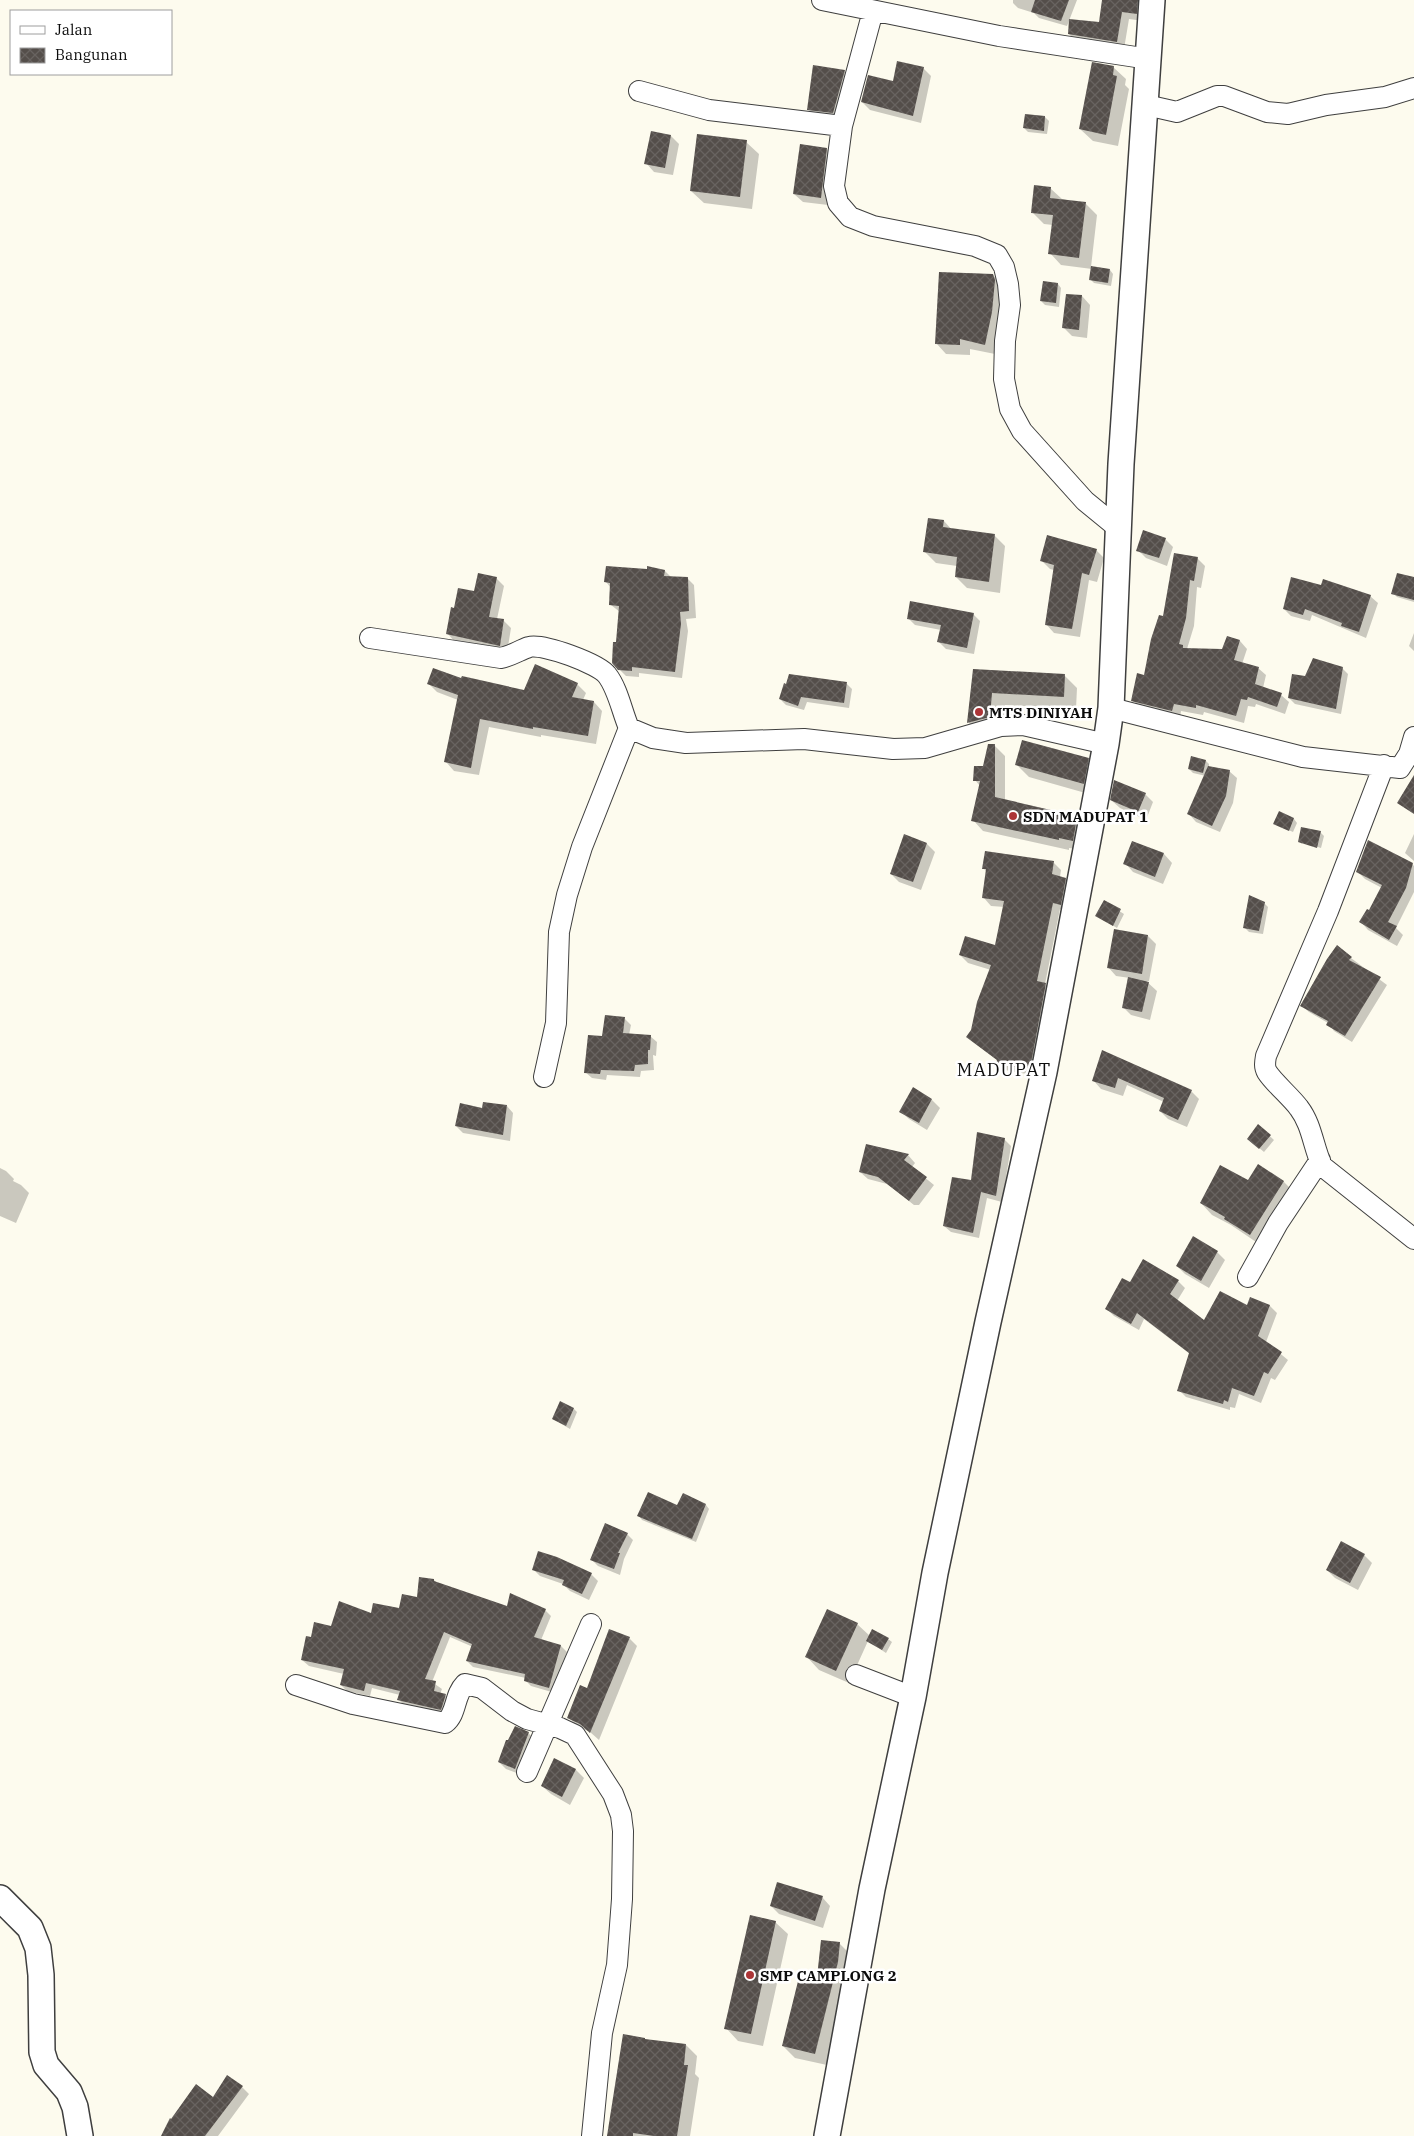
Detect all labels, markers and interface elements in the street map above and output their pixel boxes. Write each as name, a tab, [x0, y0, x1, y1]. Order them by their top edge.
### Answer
legend	[10, 10, 172, 75]
text: Jalan	[55, 20, 93, 39]
text: Bangunan	[55, 45, 128, 64]
place label: MTS DINIYAH	[989, 703, 1093, 722]
marker: MTS DINIYAH	[973, 706, 985, 718]
place label: SDN MADUPAT 1	[1023, 807, 1148, 826]
marker: SDN MADUPAT 1	[1007, 810, 1019, 822]
district label: MADUPAT	[957, 1058, 1051, 1081]
place label: SMP CAMPLONG 2	[760, 1966, 897, 1985]
marker: SMP CAMPLONG 2	[744, 1969, 756, 1981]

